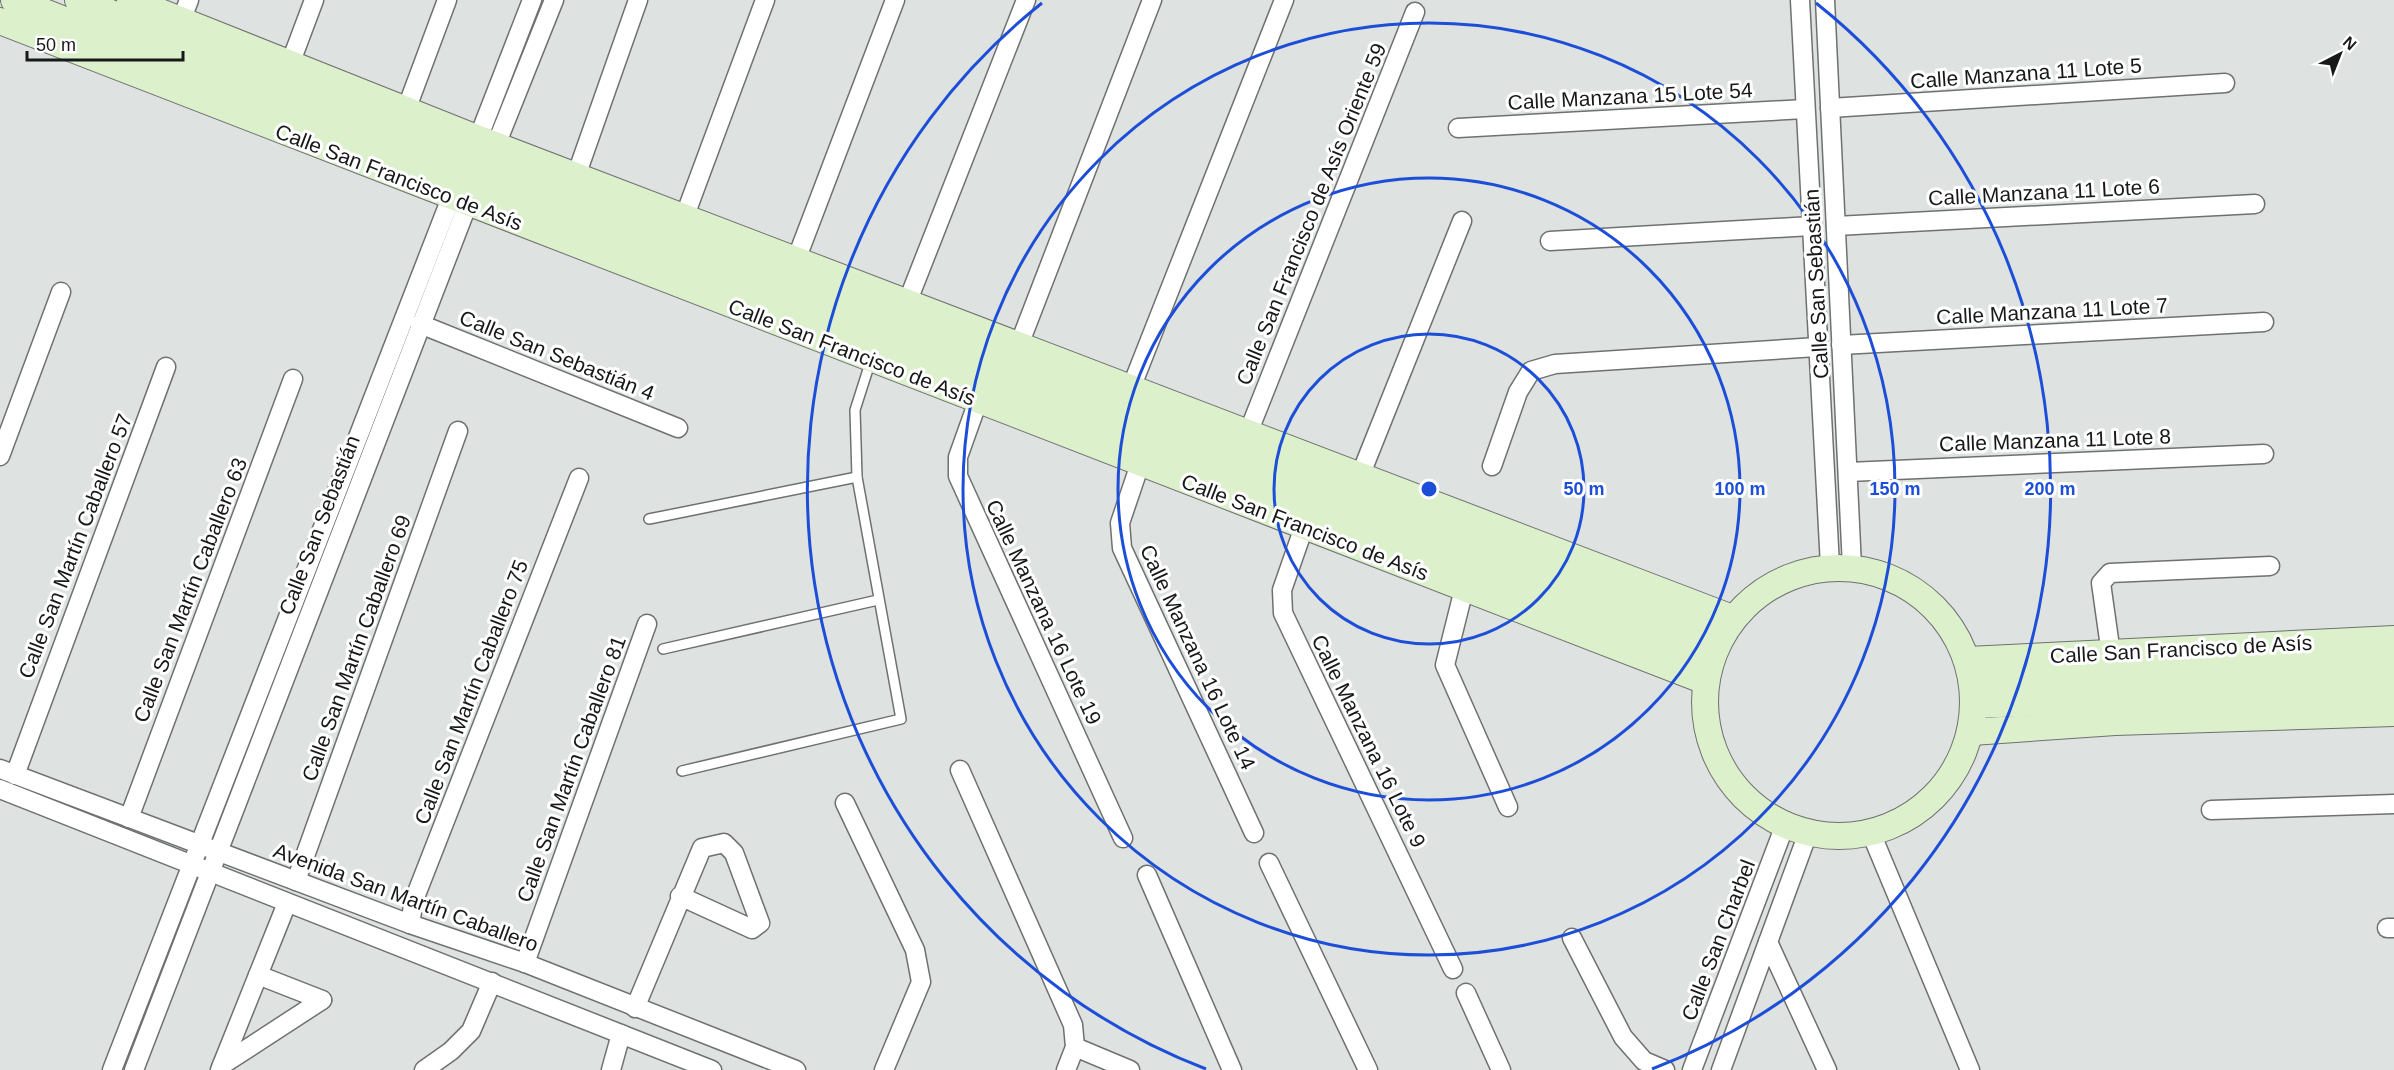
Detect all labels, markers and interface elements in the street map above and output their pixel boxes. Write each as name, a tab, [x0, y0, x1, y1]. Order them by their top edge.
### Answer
scale bar	[27, 24, 183, 62]
north arrow	[2310, 24, 2370, 84]
text: N	[2340, 33, 2360, 53]
text: 50 m	[36, 35, 76, 55]
street label: Calle San Francisco de Asís Oriente 59	[1232, 40, 1390, 388]
street label: Calle Manzana 11 Lote 5	[1910, 53, 2142, 93]
street label: Calle Manzana 15 Lote 54	[1507, 78, 1753, 114]
street label: Calle San Francisco de Asís	[272, 119, 526, 235]
street label: Calle Manzana 11 Lote 6	[1928, 174, 2160, 210]
street label: Calle San Sebastián	[1800, 188, 1832, 380]
street label: Calle Manzana 11 Lote 7	[1936, 293, 2168, 329]
street label: Calle San Francisco de Asís	[725, 294, 979, 410]
street label: Calle San Sebastián 4	[456, 305, 658, 405]
street label: Calle San Martín Caballero 57	[14, 411, 136, 681]
street label: Calle Manzana 11 Lote 8	[1939, 424, 2171, 456]
street label: Calle San Sebastián	[274, 432, 364, 618]
street label: Calle San Martín Caballero 63	[129, 455, 251, 725]
street label: Calle San Francisco de Asís	[1178, 469, 1432, 585]
centre of rings	[1419, 479, 1439, 499]
text: 50 m	[1563, 479, 1605, 499]
text: 100 m	[1714, 479, 1766, 499]
text: 150 m	[1869, 479, 1921, 499]
text: 200 m	[2024, 479, 2076, 499]
street label: Calle Manzana 16 Lote 19	[982, 496, 1106, 728]
street label: Calle San Martín Caballero 69	[297, 512, 415, 784]
street label: Calle Manzana 16 Lote 14	[1136, 541, 1260, 773]
street label: Calle San Martín Caballero 75	[410, 557, 532, 827]
street label: Calle Manzana 16 Lote 9	[1307, 631, 1431, 851]
street label: Calle San Francisco de Asís	[2049, 631, 2313, 667]
street label: Calle San Martín Caballero 81	[512, 633, 630, 905]
street label: Avenida San Martín Caballero	[271, 838, 541, 956]
street label: Calle San Charbel	[1677, 856, 1759, 1024]

